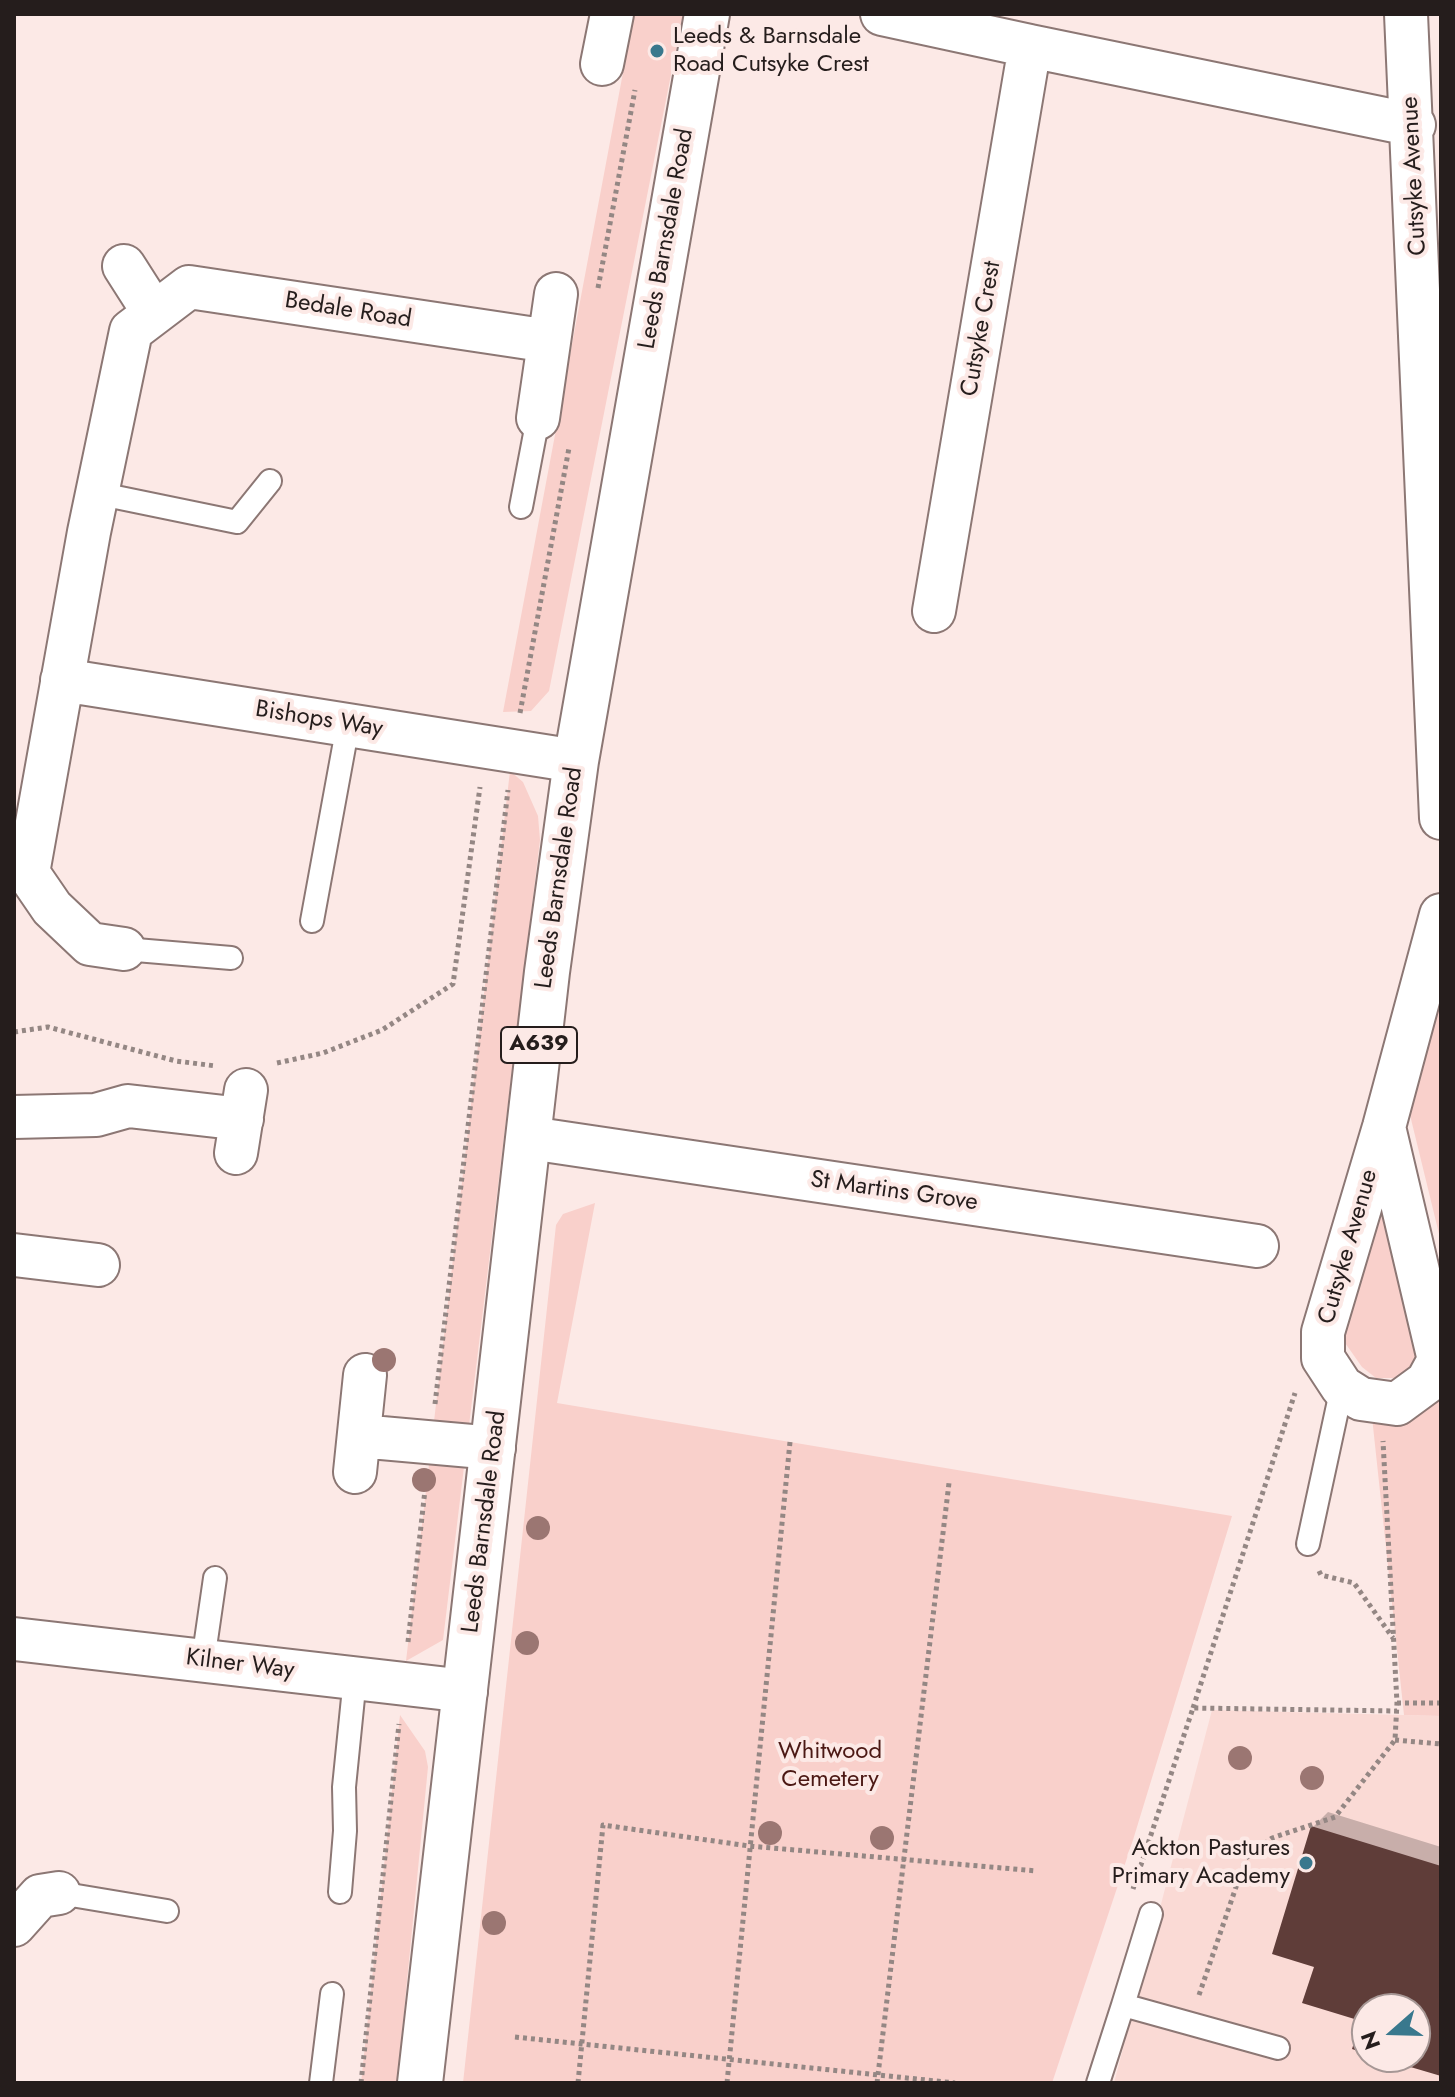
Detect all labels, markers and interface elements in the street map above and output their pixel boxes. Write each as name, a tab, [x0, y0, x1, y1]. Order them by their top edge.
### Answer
place label: Leeds & Barnsdale Road Cutsyke Crest	[673, 23, 869, 79]
marker: Leeds & Barnsdale Road Cutsyke Crest	[648, 42, 666, 60]
street label: Cutsyke Avenue	[1396, 96, 1434, 256]
street label: Leeds Barnsdale Road	[633, 126, 701, 352]
street label: Cutsyke Crest	[956, 259, 1008, 399]
street label: Bedale Road	[283, 287, 413, 335]
street label: Bishops Way	[253, 696, 385, 744]
street label: Leeds Barnsdale Road	[530, 765, 590, 991]
road number: A639	[501, 1027, 577, 1063]
street label: St Martins Grove	[809, 1166, 979, 1218]
street label: Cutsyke Avenue	[1313, 1166, 1385, 1328]
street label: Leeds Barnsdale Road	[457, 1409, 513, 1635]
street label: Kilner Way	[184, 1644, 296, 1686]
park label: Whitwood Cemetery	[778, 1738, 882, 1794]
place label: Ackton Pastures Primary Academy	[1112, 1835, 1290, 1891]
marker: Ackton Pastures Primary Academy	[1297, 1854, 1315, 1872]
north arrow	[1351, 1993, 1431, 2073]
text: N	[1352, 2027, 1388, 2054]

